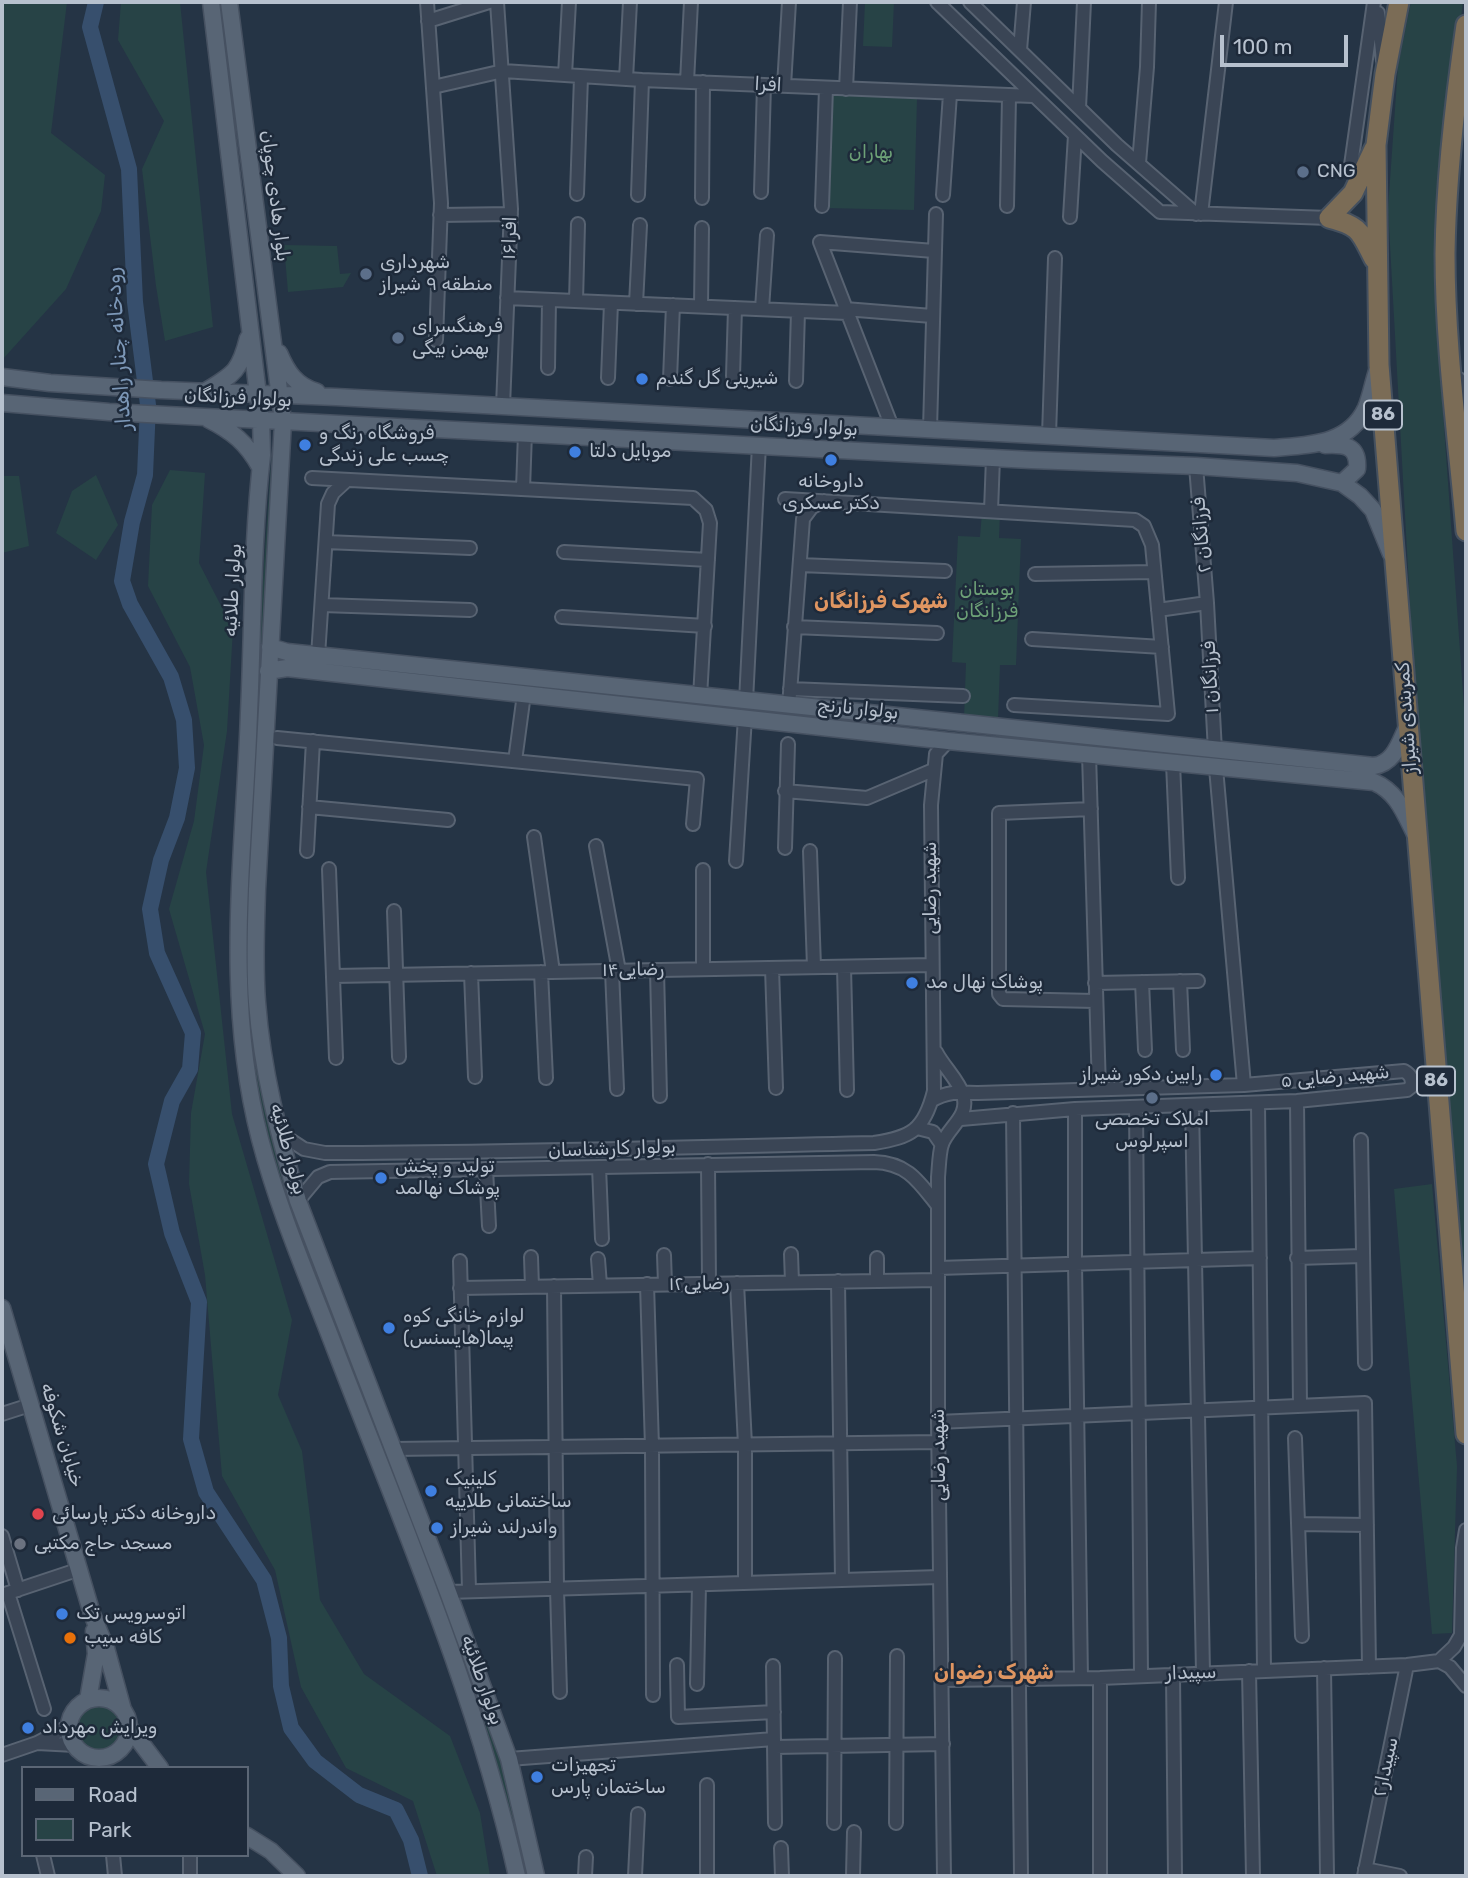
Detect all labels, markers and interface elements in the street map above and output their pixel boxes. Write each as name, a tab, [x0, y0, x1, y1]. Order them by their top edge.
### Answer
scale bar	[1223, 21, 1351, 65]
text: 100 m	[1233, 34, 1292, 59]
street label: افرا	[754, 73, 782, 97]
street label: بلوار هادی چوپان	[256, 129, 294, 263]
park label: بهاران	[849, 142, 893, 164]
place label: CNG	[1317, 161, 1356, 183]
marker: CNG	[1295, 164, 1311, 180]
street label: ۱۶افرا	[498, 216, 522, 260]
place label: شهرداری منطقه ۹ شیراز	[380, 252, 492, 296]
water label: رودخانه چنار راهدار	[101, 266, 137, 432]
marker: شهرداری منطقه ۹ شیراز	[358, 266, 374, 282]
place label: فرهنگسرای بهمن بیگی	[412, 316, 503, 360]
marker: فرهنگسرای بهمن بیگی	[390, 330, 406, 346]
place label: شیرینی گل گندم	[656, 368, 779, 390]
marker: شیرینی گل گندم	[634, 371, 650, 387]
street label: بولوار فرزانگان	[183, 384, 293, 412]
road number: 86	[1364, 400, 1402, 430]
street label: بولوار فرزانگان	[749, 413, 859, 441]
place label: فروشگاه رنگ و چسب علی زندگی	[319, 423, 449, 467]
marker: فروشگاه رنگ و چسب علی زندگی	[297, 437, 313, 453]
place label: موبایل دلتا	[589, 441, 671, 463]
marker: موبایل دلتا	[567, 444, 583, 460]
marker: داروخانه دکتر عسکری	[823, 452, 839, 468]
place label: داروخانه دکتر عسکری	[782, 471, 880, 515]
street label: فرزانگان ۲	[1187, 496, 1217, 574]
street label: بولوار طلائیه	[219, 543, 247, 637]
park label: بوستان فرزانگان	[956, 579, 1018, 623]
district label: شهرک فرزانگان	[814, 589, 948, 615]
street label: فرزانگان ۱	[1198, 640, 1224, 714]
street label: کمربندی شیراز	[1392, 662, 1422, 774]
street label: بولوار نارنج	[816, 693, 900, 725]
street label: شهید رضایی	[920, 842, 942, 934]
street label: رضایی۱۴	[602, 958, 664, 982]
place label: پوشاک نهال مد	[926, 972, 1043, 994]
marker: پوشاک نهال مد	[904, 975, 920, 991]
street label: شهید رضایی ۵	[1279, 1061, 1391, 1093]
place label: رابین دکور شیراز	[1080, 1064, 1202, 1086]
road number: 86	[1417, 1066, 1455, 1096]
marker: رابین دکور شیراز	[1208, 1067, 1224, 1083]
marker: املاک تخصصی اسپرلوس	[1144, 1090, 1160, 1106]
street label: بولوار طلائیه	[265, 1101, 311, 1197]
place label: املاک تخصصی اسپرلوس	[1095, 1109, 1209, 1153]
street label: بولوار کارشناسان	[548, 1135, 676, 1163]
place label: تولید و پخش پوشاک نهالمد	[395, 1156, 500, 1200]
marker: تولید و پخش پوشاک نهالمد	[373, 1170, 389, 1186]
street label: رضایی۱۲	[668, 1272, 730, 1296]
place label: لوازم خانگی کوه پیما(هایسنس)	[403, 1306, 524, 1350]
marker: لوازم خانگی کوه پیما(هایسنس)	[381, 1320, 397, 1336]
street label: خیابان شکوفه	[35, 1380, 89, 1490]
street label: شهید رضایی	[927, 1408, 951, 1502]
place label: کلینیک ساختمانی طلاییه	[445, 1469, 572, 1513]
marker: کلینیک ساختمانی طلاییه	[423, 1483, 439, 1499]
place label: داروخانه دکتر پارسائی	[52, 1503, 216, 1525]
marker: داروخانه دکتر پارسائی	[30, 1506, 46, 1522]
place label: واندرلند شیراز	[451, 1517, 558, 1539]
marker: واندرلند شیراز	[429, 1520, 445, 1536]
place label: مسجد حاج مکتبی	[34, 1533, 172, 1555]
marker: مسجد حاج مکتبی	[12, 1536, 28, 1552]
place label: اتوسرویس تک	[76, 1603, 186, 1625]
marker: اتوسرویس تک	[54, 1606, 70, 1622]
place label: کافه سیب	[84, 1627, 162, 1649]
marker: کافه سیب	[62, 1630, 78, 1646]
street label: بولوار طلائیه	[456, 1632, 508, 1728]
district label: شهرک رضوان	[934, 1660, 1054, 1686]
street label: سپیدار	[1165, 1661, 1217, 1685]
place label: ویرایش مهرداد	[42, 1717, 157, 1739]
marker: ویرایش مهرداد	[20, 1720, 36, 1736]
street label: سپیدار۲	[1369, 1735, 1403, 1799]
place label: تجهیزات ساختمان پارس	[551, 1755, 666, 1799]
legend	[21, 1766, 248, 1857]
marker: تجهیزات ساختمان پارس	[529, 1769, 545, 1785]
text: Road	[88, 1782, 138, 1807]
text: Park	[88, 1817, 132, 1842]

